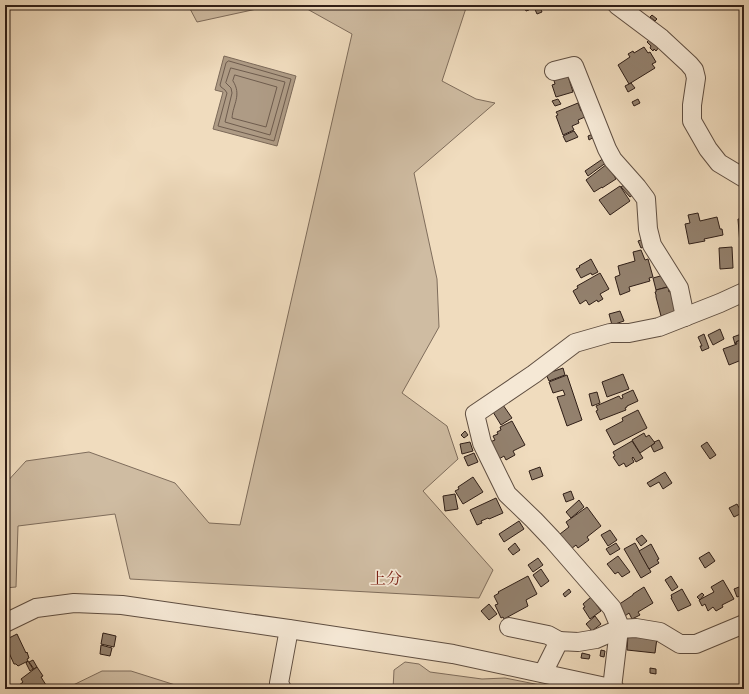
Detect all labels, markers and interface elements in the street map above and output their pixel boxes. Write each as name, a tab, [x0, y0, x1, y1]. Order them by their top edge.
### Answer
district label: 上分	[370, 568, 402, 590]

